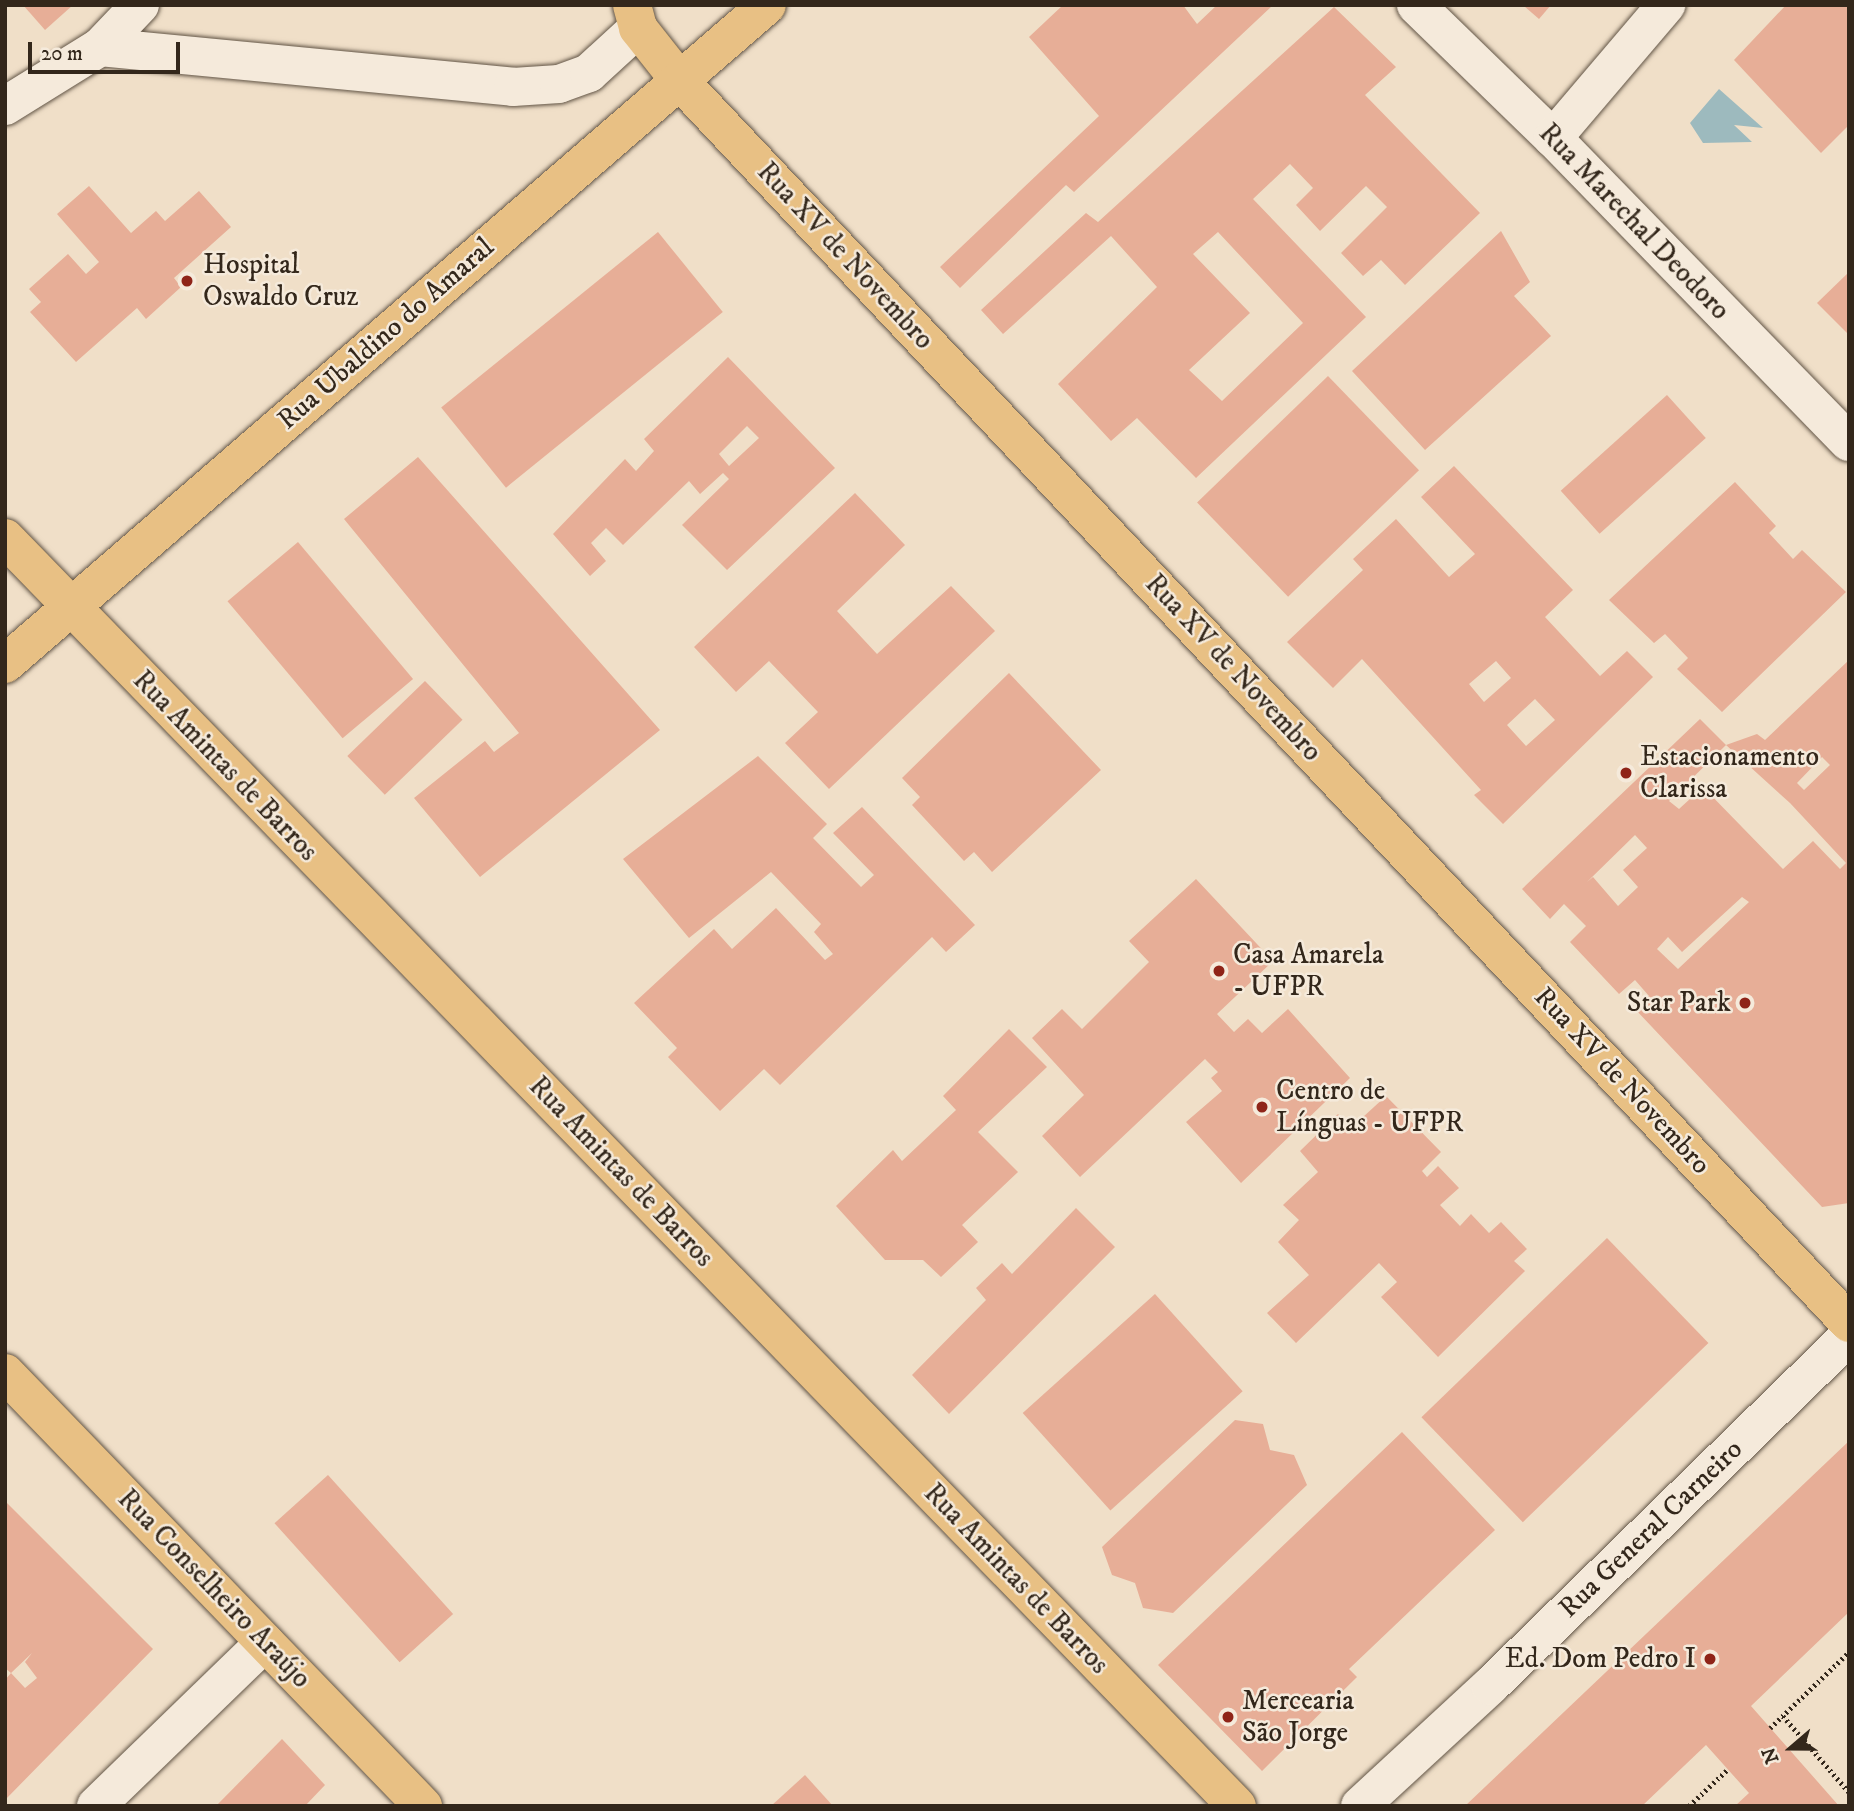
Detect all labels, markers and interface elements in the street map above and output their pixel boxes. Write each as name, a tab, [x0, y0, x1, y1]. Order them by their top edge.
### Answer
scale bar	[32, 28, 184, 72]
text: 20 m	[41, 41, 83, 67]
street label: Rua Marechal Deodoro	[1532, 117, 1736, 327]
street label: Rua XV de Novembro	[750, 156, 940, 356]
street label: Rua Ubaldino do Amaral	[271, 231, 501, 437]
place label: Hospital Oswaldo Cruz	[203, 248, 358, 314]
marker: Hospital Oswaldo Cruz	[177, 271, 197, 291]
street label: Rua XV de Novembro	[1138, 568, 1328, 768]
street label: Rua Amintas de Barros	[125, 664, 325, 868]
place label: Estacionamento Clarissa	[1640, 740, 1819, 806]
marker: Estacionamento Clarissa	[1618, 765, 1634, 781]
place label: Casa Amarela - UFPR	[1233, 938, 1384, 1004]
marker: Casa Amarela - UFPR	[1211, 963, 1227, 979]
street label: Rua XV de Novembro	[1527, 981, 1717, 1181]
place label: Star Park	[1627, 986, 1731, 1020]
marker: Star Park	[1737, 995, 1753, 1011]
street label: Rua Amintas de Barros	[521, 1070, 721, 1274]
place label: Centro de Línguas - UFPR	[1276, 1074, 1463, 1140]
marker: Centro de Línguas - UFPR	[1254, 1099, 1270, 1115]
street label: Rua General Carneiro	[1552, 1433, 1750, 1625]
street label: Rua Amintas de Barros	[916, 1477, 1116, 1681]
street label: Rua Conselheiro Araújo	[110, 1482, 318, 1696]
place label: Ed. Dom Pedro I	[1505, 1642, 1696, 1676]
marker: Ed. Dom Pedro I	[1702, 1651, 1718, 1667]
place label: Mercearia São Jorge	[1242, 1684, 1354, 1750]
marker: Mercearia São Jorge	[1220, 1709, 1236, 1725]
north arrow	[1756, 1713, 1826, 1783]
text: N	[1757, 1744, 1784, 1767]

